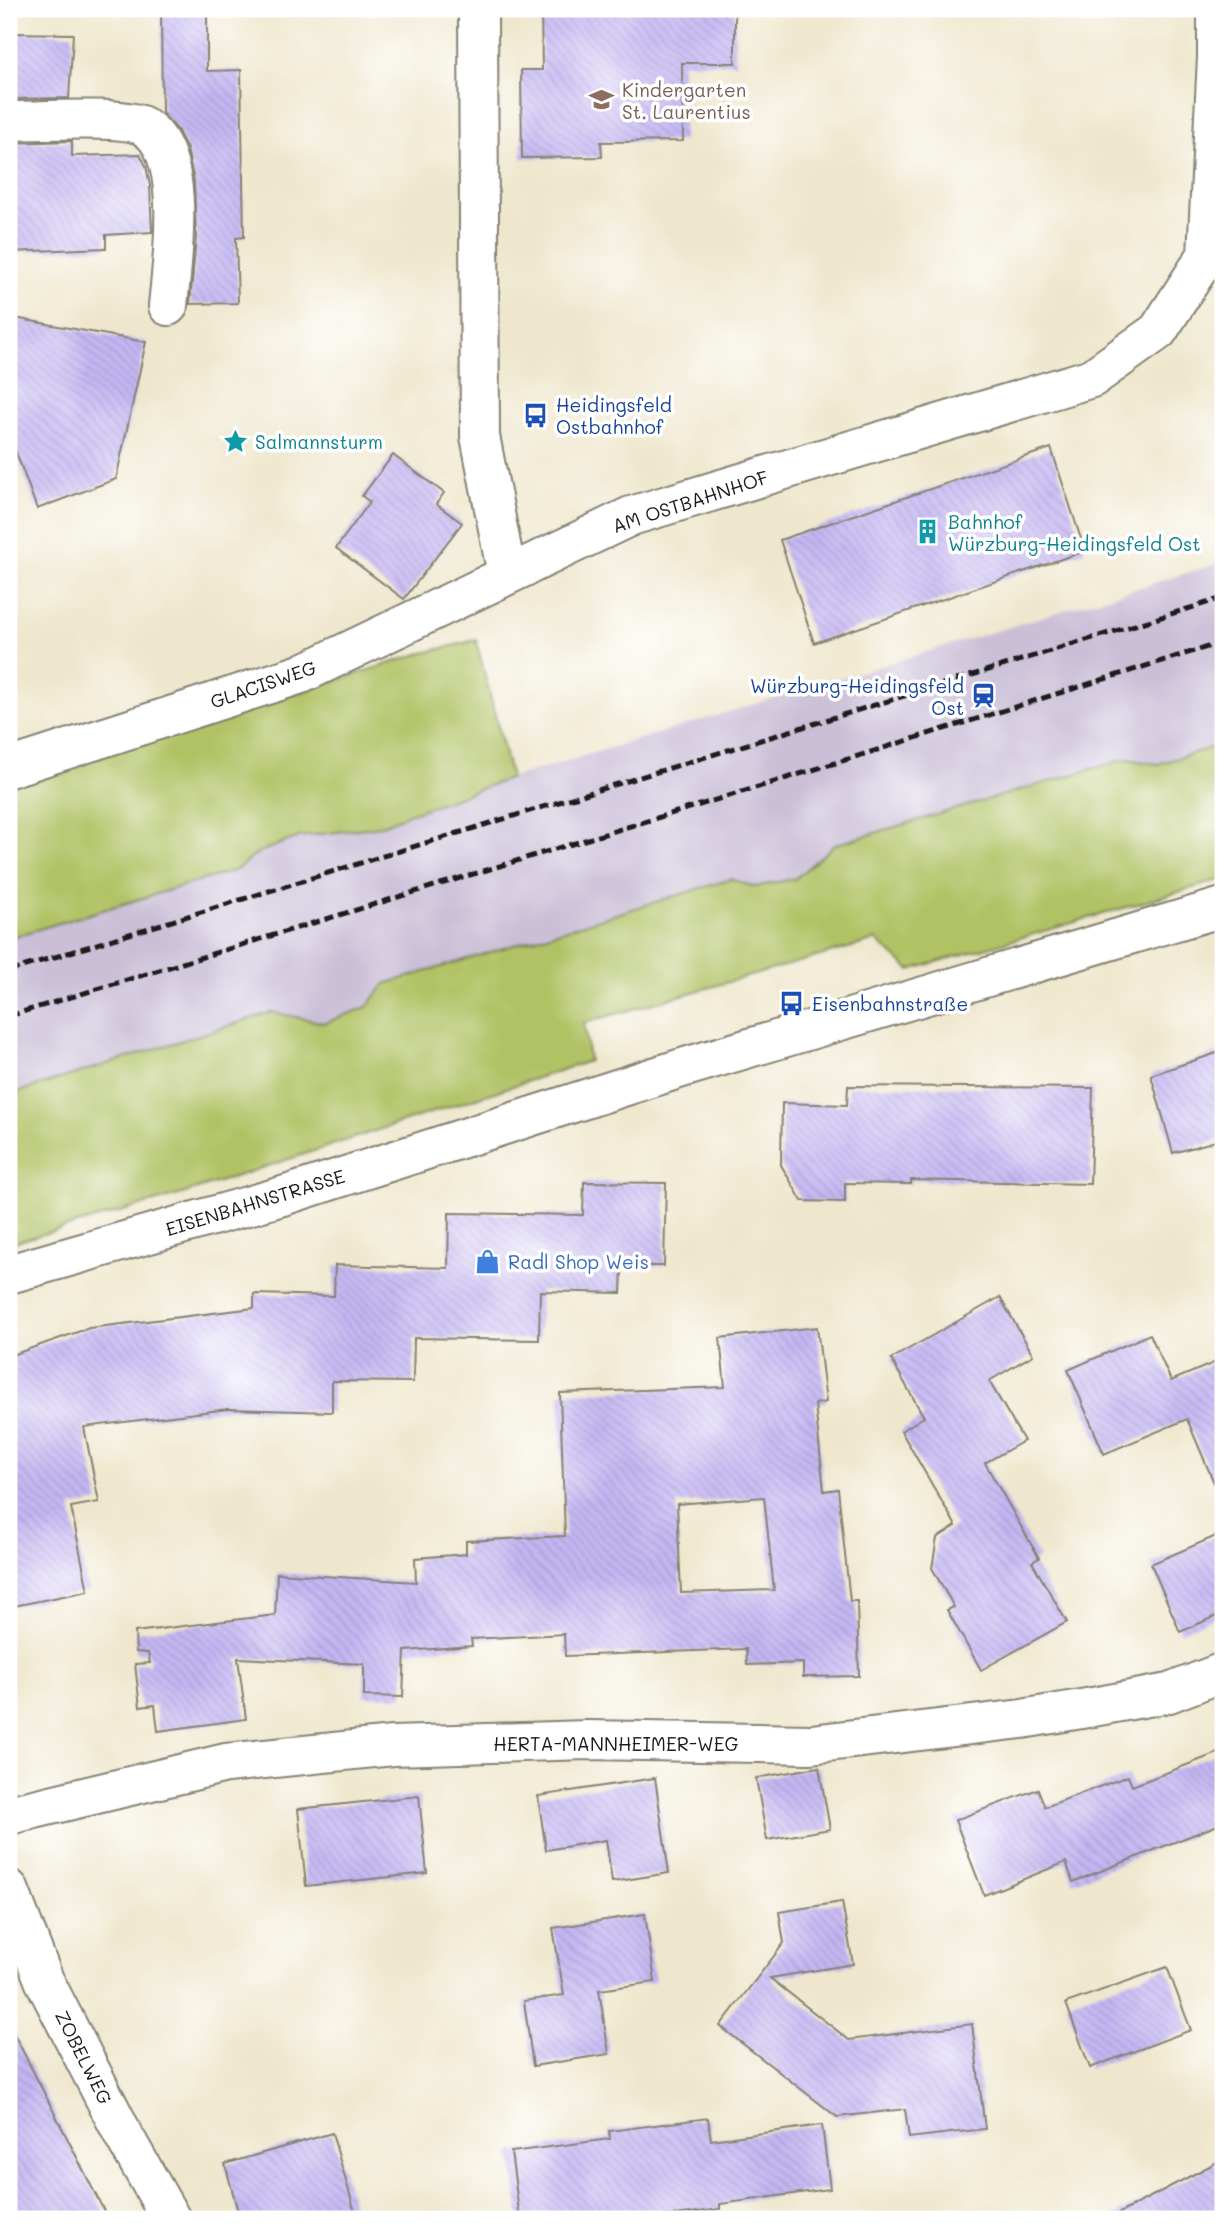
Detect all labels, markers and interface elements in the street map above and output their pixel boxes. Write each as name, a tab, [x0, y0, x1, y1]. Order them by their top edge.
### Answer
place label: Kindergarten St. Laurentius	[622, 77, 751, 124]
school or university icon: Kindergarten St. Laurentius	[588, 86, 616, 114]
place label: Heidingsfeld Ostbahnhof	[556, 392, 672, 439]
bus stop icon: Heidingsfeld Ostbahnhof	[522, 401, 550, 429]
place icon: Salmannsturm	[221, 427, 249, 455]
place label: Salmannsturm	[255, 429, 383, 454]
street label: AM OSTBAHNHOF	[609, 464, 771, 538]
place label: Bahnhof Würzburg-Heidingsfeld Ost	[948, 509, 1201, 556]
building icon: Bahnhof Würzburg-Heidingsfeld Ost	[914, 518, 942, 546]
street label: GLACISWEG	[207, 654, 319, 714]
place label: Würzburg-Heidingsfeld Ost	[750, 673, 964, 720]
station icon: Würzburg-Heidingsfeld Ost	[970, 682, 998, 710]
bus stop icon: Eisenbahnstraße	[778, 989, 806, 1017]
place label: Eisenbahnstraße	[812, 991, 968, 1016]
street label: EISENBAHNSTRASSE	[162, 1163, 348, 1241]
shop icon: Radl Shop Weis	[474, 1247, 502, 1275]
place label: Radl Shop Weis	[508, 1249, 649, 1274]
street label: HERTA-MANNHEIMER-WEG	[493, 1731, 739, 1756]
street label: ZOBELWEG	[50, 2006, 118, 2108]

